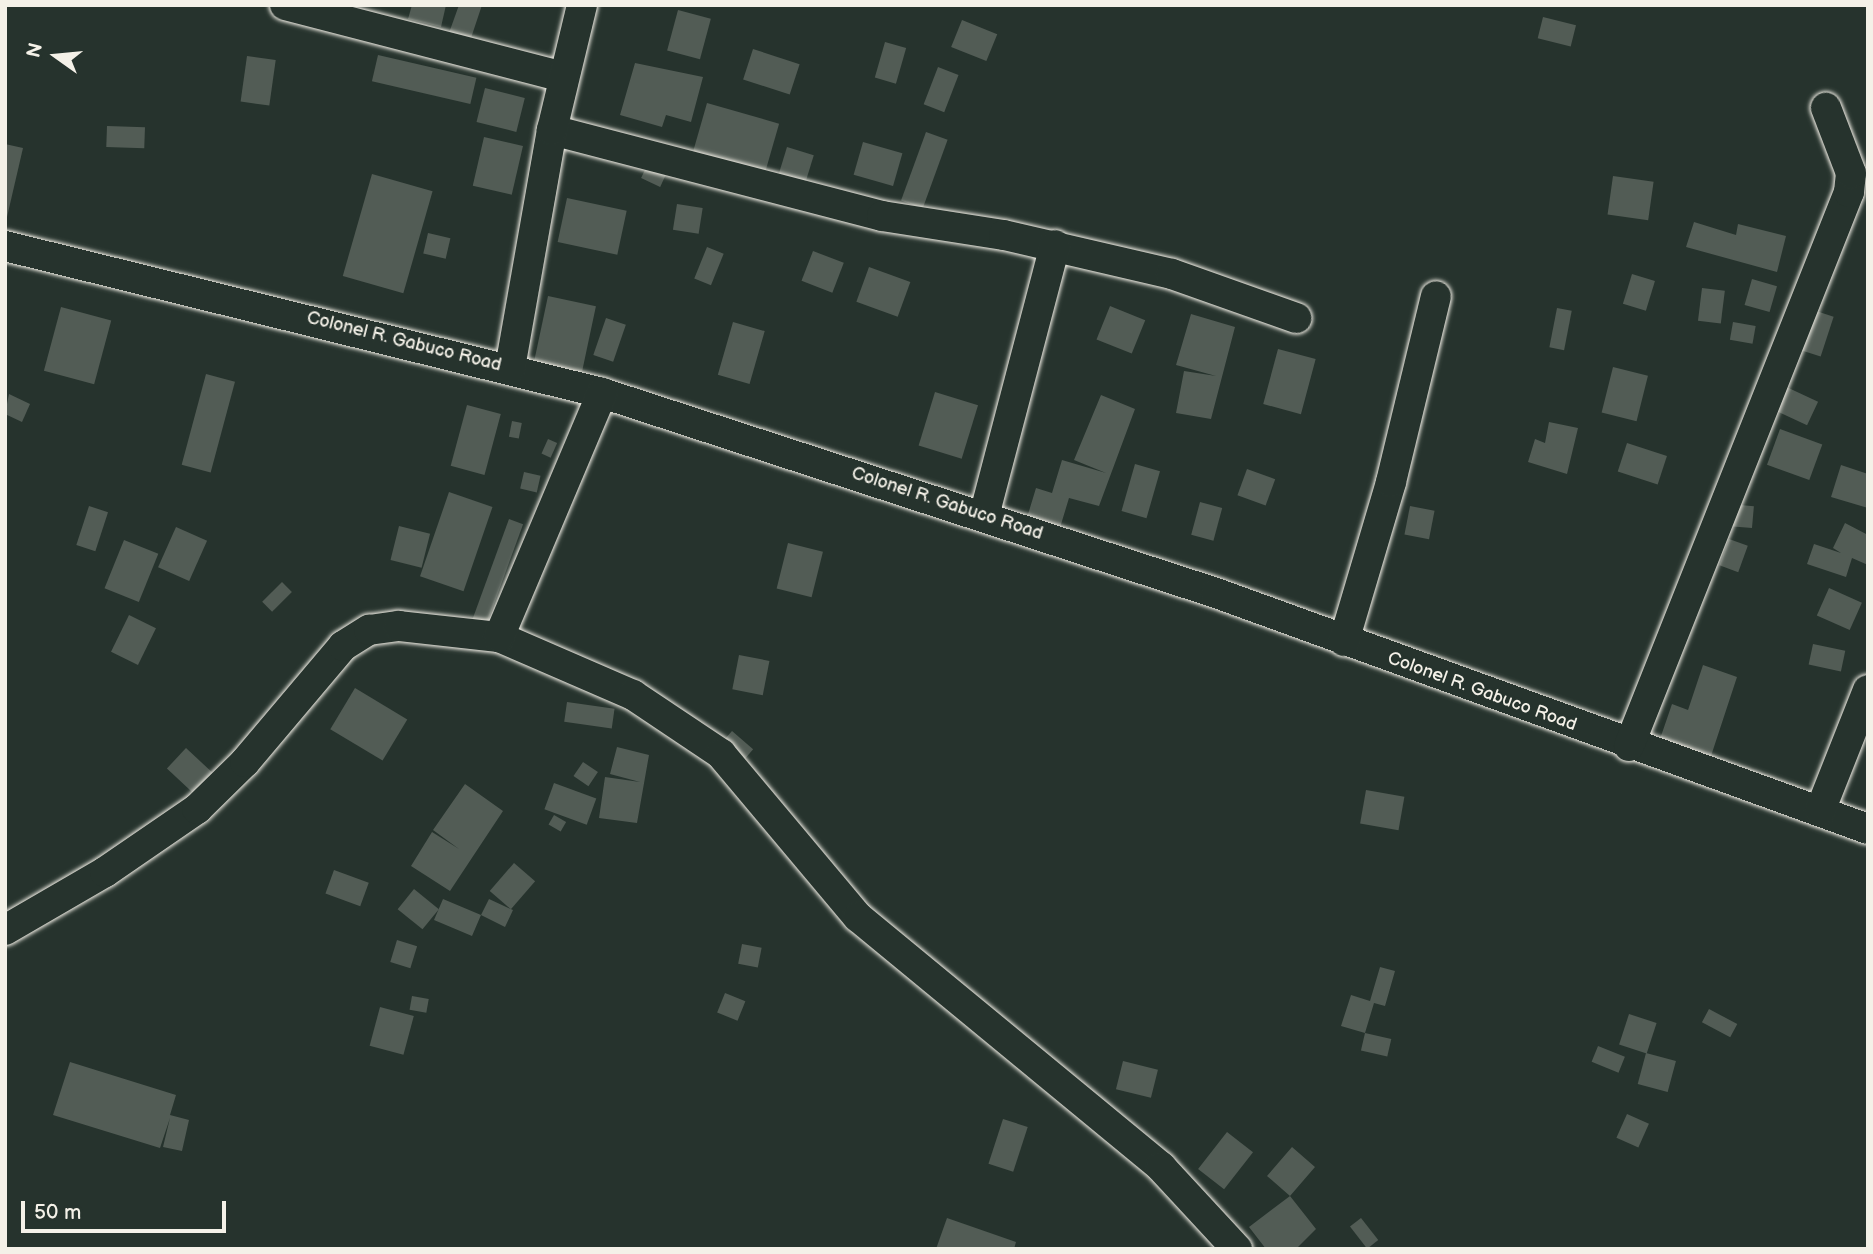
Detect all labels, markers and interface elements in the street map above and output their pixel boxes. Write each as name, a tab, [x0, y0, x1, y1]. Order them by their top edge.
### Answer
north arrow	[21, 21, 91, 91]
text: N	[22, 41, 48, 60]
street label: Colonel R. Gabuco Road	[304, 307, 504, 377]
street label: Colonel R. Gabuco Road	[849, 463, 1045, 545]
street label: Colonel R. Gabuco Road	[1384, 648, 1580, 736]
scale bar	[24, 1188, 229, 1232]
text: 50 m	[34, 1200, 81, 1225]

